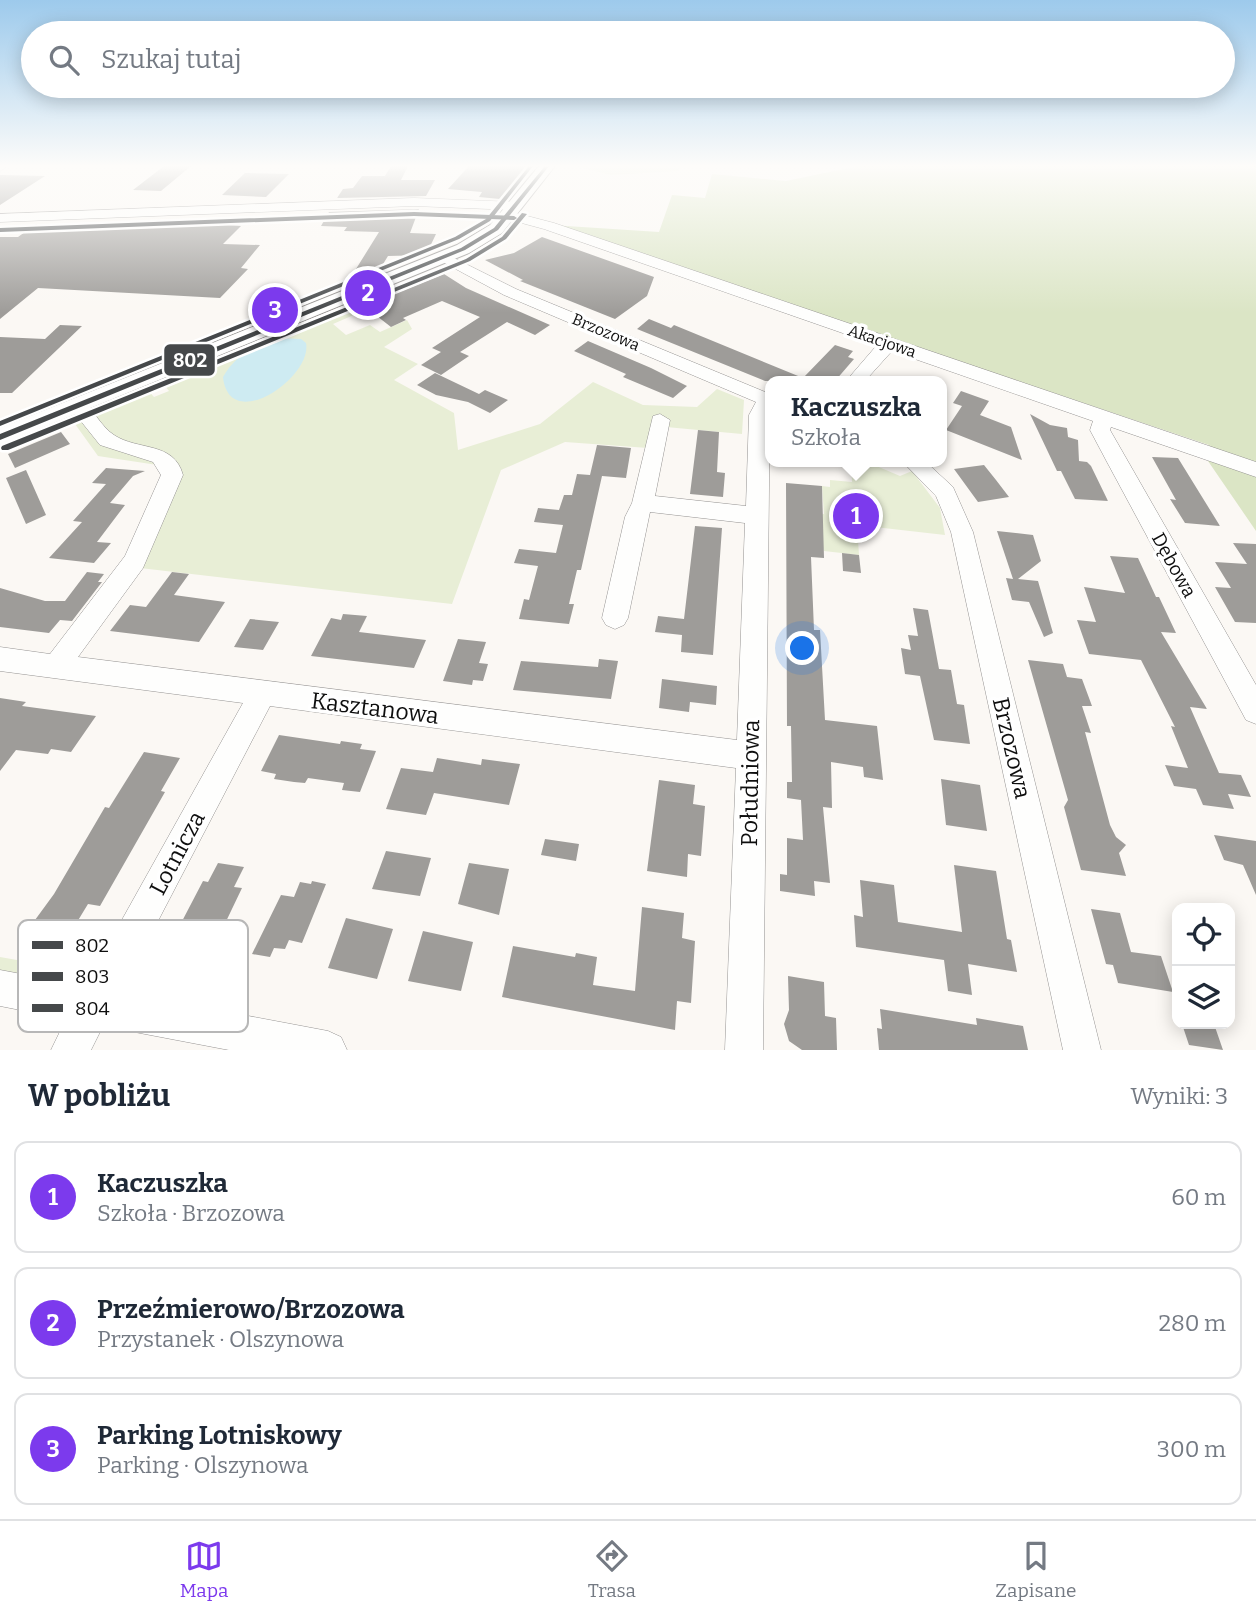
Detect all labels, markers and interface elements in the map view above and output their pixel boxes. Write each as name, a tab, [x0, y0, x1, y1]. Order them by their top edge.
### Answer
search box	[21, 21, 1235, 98]
icon: search	[45, 41, 83, 79]
text: Szukaj tutaj	[101, 44, 242, 75]
pin: 2	[345, 267, 391, 319]
pin: 3	[252, 284, 298, 336]
street label: Brzozowa	[569, 309, 643, 355]
street label: Akacjowa	[845, 320, 919, 362]
line badge: 802	[163, 343, 216, 377]
text: 802	[173, 349, 207, 372]
popup	[765, 376, 947, 467]
text: Kaczuszka	[791, 392, 921, 423]
text: Szkoła	[791, 423, 861, 451]
pin: 1	[833, 490, 879, 542]
street label: Dębowa	[1147, 528, 1201, 602]
your location	[785, 631, 819, 665]
street label: Kasztanowa	[310, 686, 441, 730]
street label: Brzozowa	[987, 695, 1037, 802]
street label: Południowa	[735, 719, 765, 847]
street label: Lotnicza	[143, 806, 211, 900]
map controls	[1172, 903, 1235, 1029]
button: locate	[1172, 903, 1235, 966]
legend	[18, 920, 248, 1032]
text: 802	[75, 934, 109, 957]
text: 803	[75, 965, 109, 988]
button: layers	[1172, 966, 1235, 1029]
text: 804	[75, 997, 110, 1020]
text: W pobliżu	[28, 1078, 170, 1114]
text: Wyniki: 3	[1130, 1082, 1228, 1110]
text: Kaczuszka	[97, 1168, 228, 1199]
text: 1	[48, 1183, 58, 1211]
text: 60 m	[1171, 1183, 1226, 1211]
text: Szkoła · Brzozowa	[97, 1199, 285, 1227]
text: Przeźmierowo/Brzozowa	[97, 1294, 405, 1325]
text: 2	[47, 1309, 59, 1337]
text: 280 m	[1158, 1309, 1226, 1337]
text: Przystanek · Olszynowa	[97, 1325, 344, 1353]
text: Parking Lotniskowy	[97, 1420, 342, 1451]
text: 3	[46, 1435, 60, 1463]
text: 300 m	[1157, 1435, 1226, 1463]
text: Parking · Olszynowa	[97, 1451, 309, 1479]
tab: Mapa	[180, 1537, 228, 1602]
tab: Trasa	[588, 1537, 636, 1602]
tab: Zapisane	[995, 1537, 1076, 1602]

